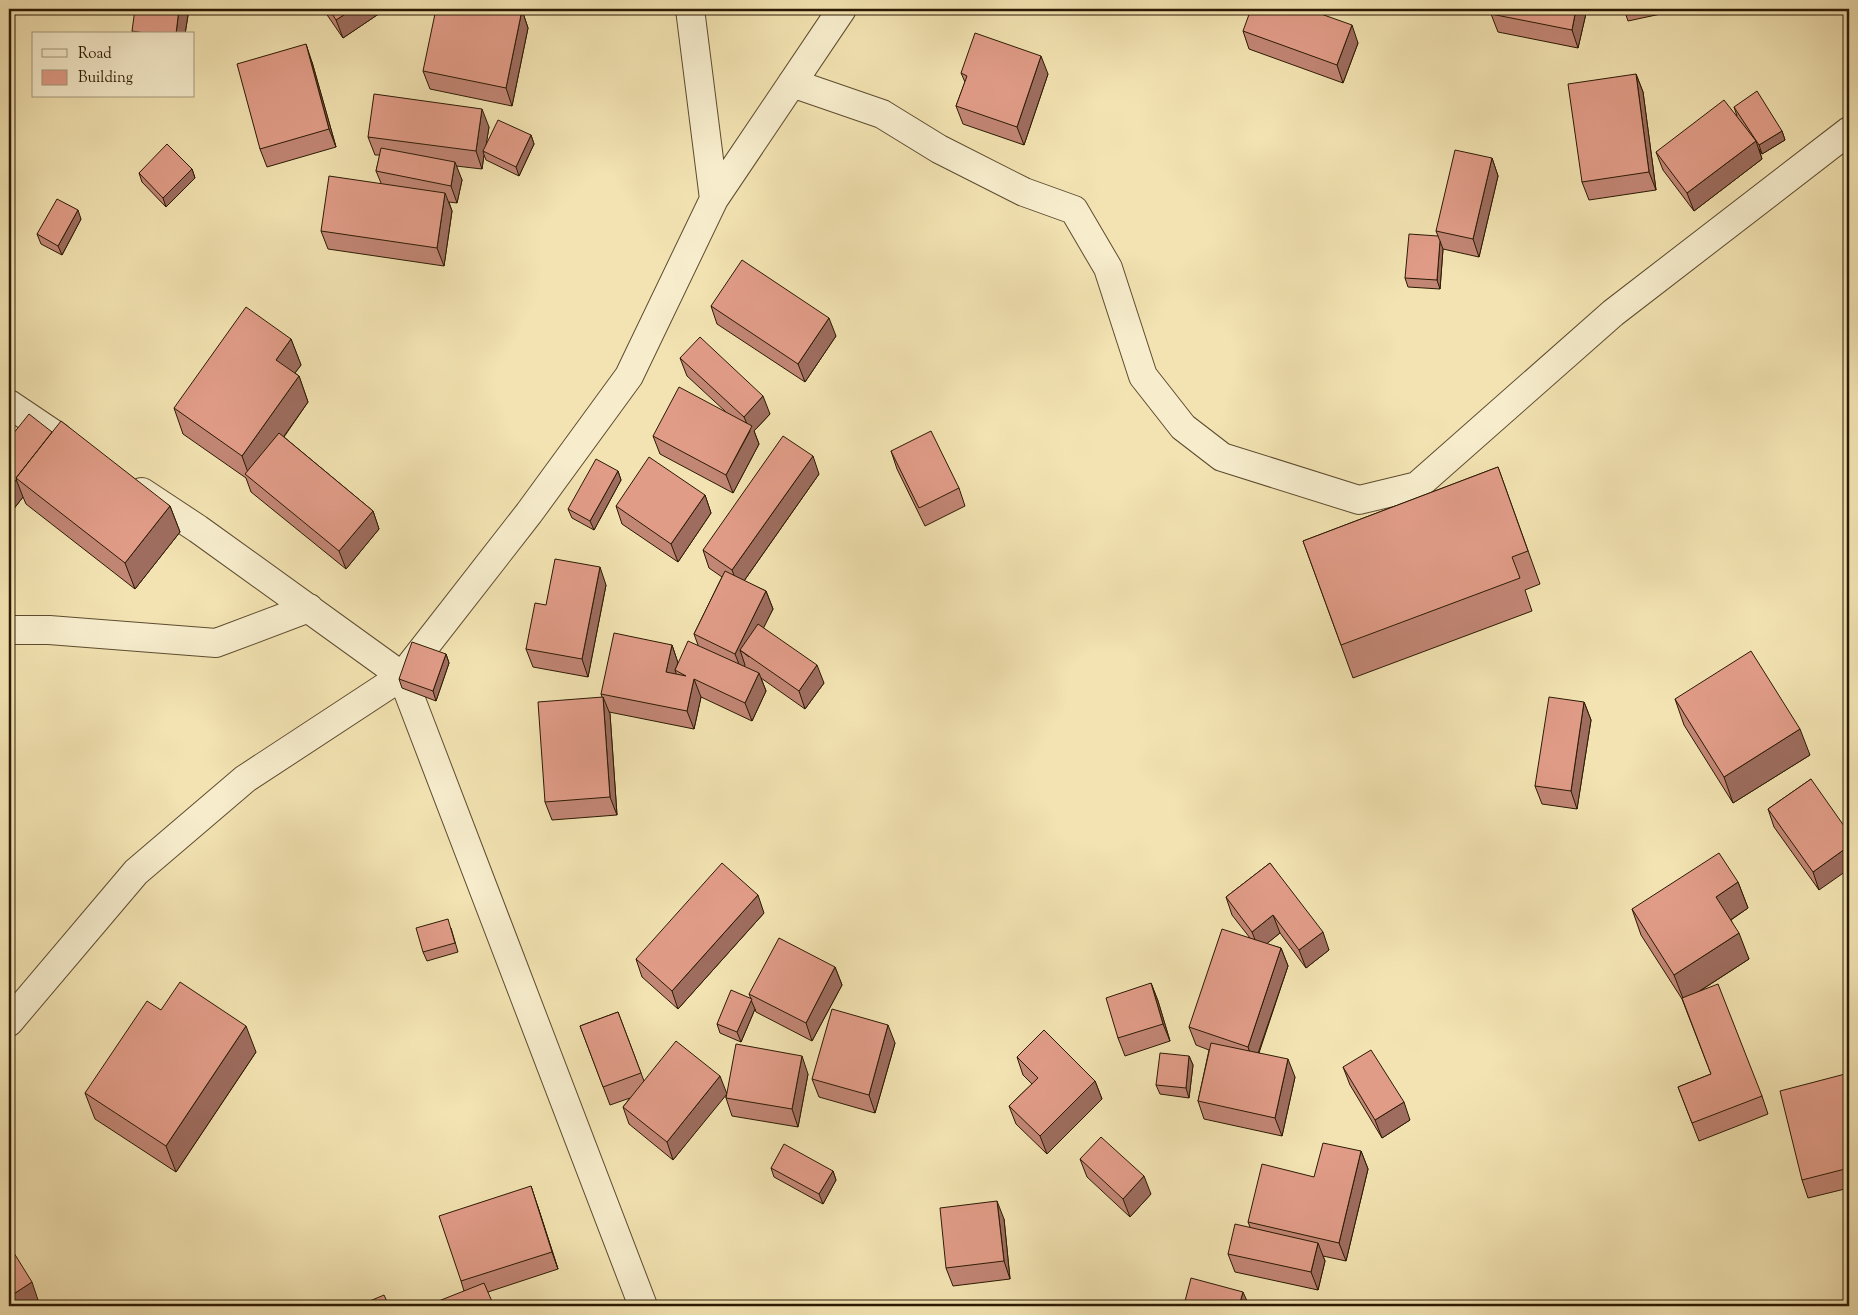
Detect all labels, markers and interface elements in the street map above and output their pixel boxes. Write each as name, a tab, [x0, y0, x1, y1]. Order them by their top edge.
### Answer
legend	[32, 32, 195, 98]
text: Road	[78, 44, 112, 65]
text: Building	[78, 68, 133, 89]

